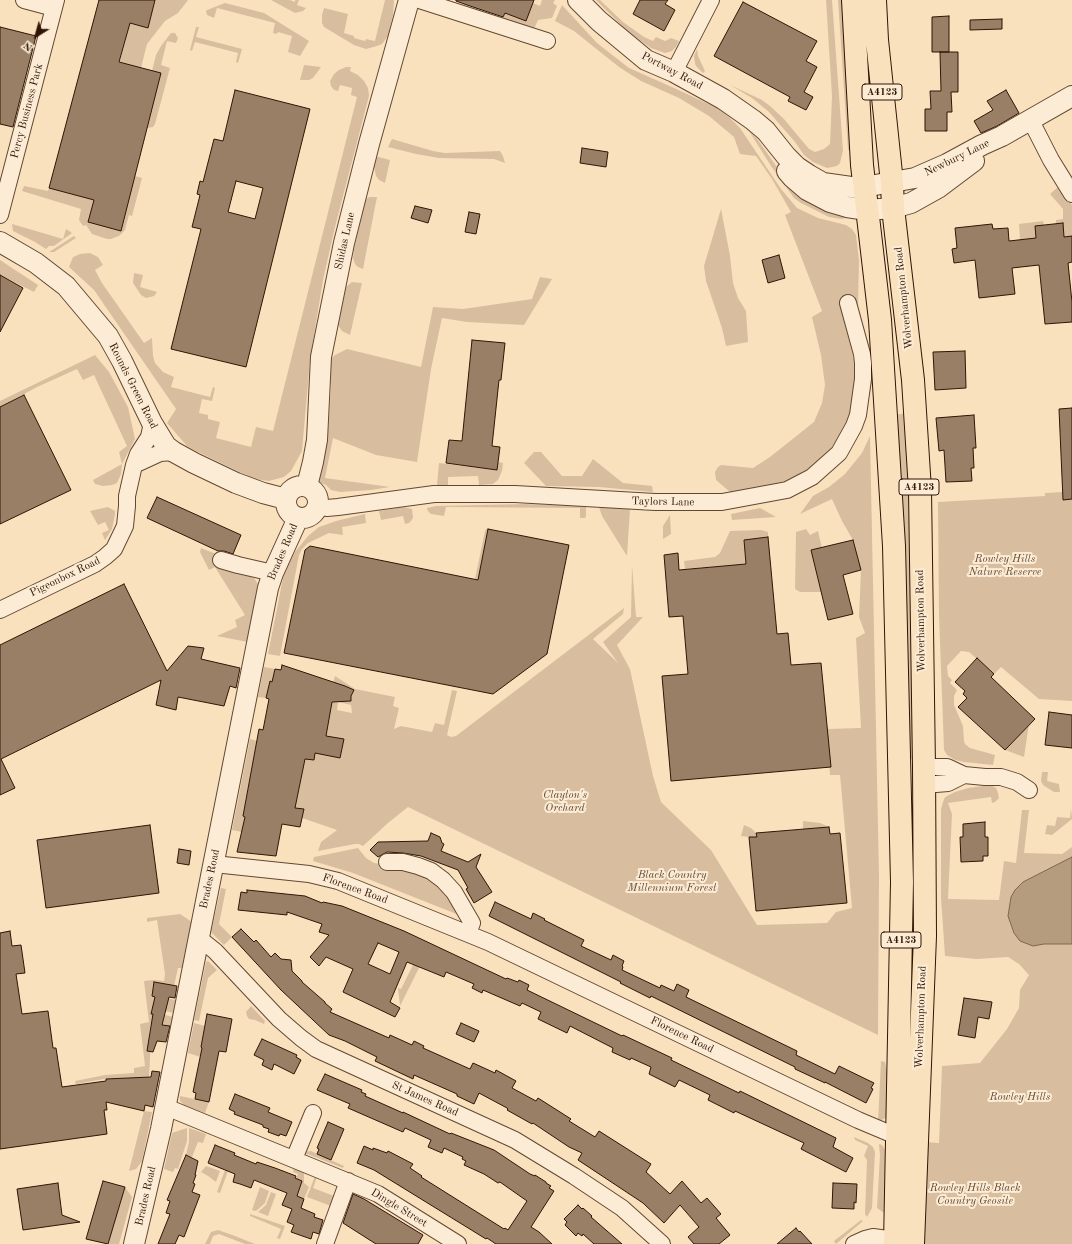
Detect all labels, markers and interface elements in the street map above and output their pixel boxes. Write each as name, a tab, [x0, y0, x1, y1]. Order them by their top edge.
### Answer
north arrow	[16, 16, 56, 56]
text: N	[22, 39, 35, 53]
street label: Portway Road	[639, 49, 705, 93]
street label: Percy Business Park	[8, 62, 46, 160]
road number: A4123	[862, 84, 902, 100]
street label: Newbury Lane	[922, 137, 992, 179]
street label: Shidas Lane	[332, 211, 358, 271]
street label: Wolverhampton Road	[892, 246, 916, 350]
street label: Rounds Green Road	[106, 341, 160, 431]
road number: A4123	[899, 479, 939, 495]
street label: Taylors Lane	[631, 495, 695, 509]
street label: Brades Road	[265, 521, 301, 583]
park label: Rowley Hills Nature Reserve	[969, 552, 1041, 578]
street label: Pigeonbox Road	[28, 554, 102, 600]
street label: Wolverhampton Road	[914, 570, 928, 672]
park label: Clayton's Orchard	[543, 788, 587, 814]
street label: Brades Road	[197, 848, 223, 910]
park label: Black Country Millennium Forest	[628, 868, 716, 894]
street label: Florence Road	[320, 871, 390, 907]
road number: A4123	[881, 932, 921, 948]
street label: Wolverhampton Road	[913, 965, 929, 1069]
street label: Florence Road	[648, 1014, 716, 1056]
street label: St James Road	[390, 1078, 460, 1120]
park label: Rowley Hills	[990, 1090, 1050, 1104]
street label: Brades Road	[133, 1165, 159, 1227]
park label: Rowley Hills Black Country Geosite	[930, 1181, 1020, 1207]
street label: Dingle Street	[368, 1186, 430, 1230]

